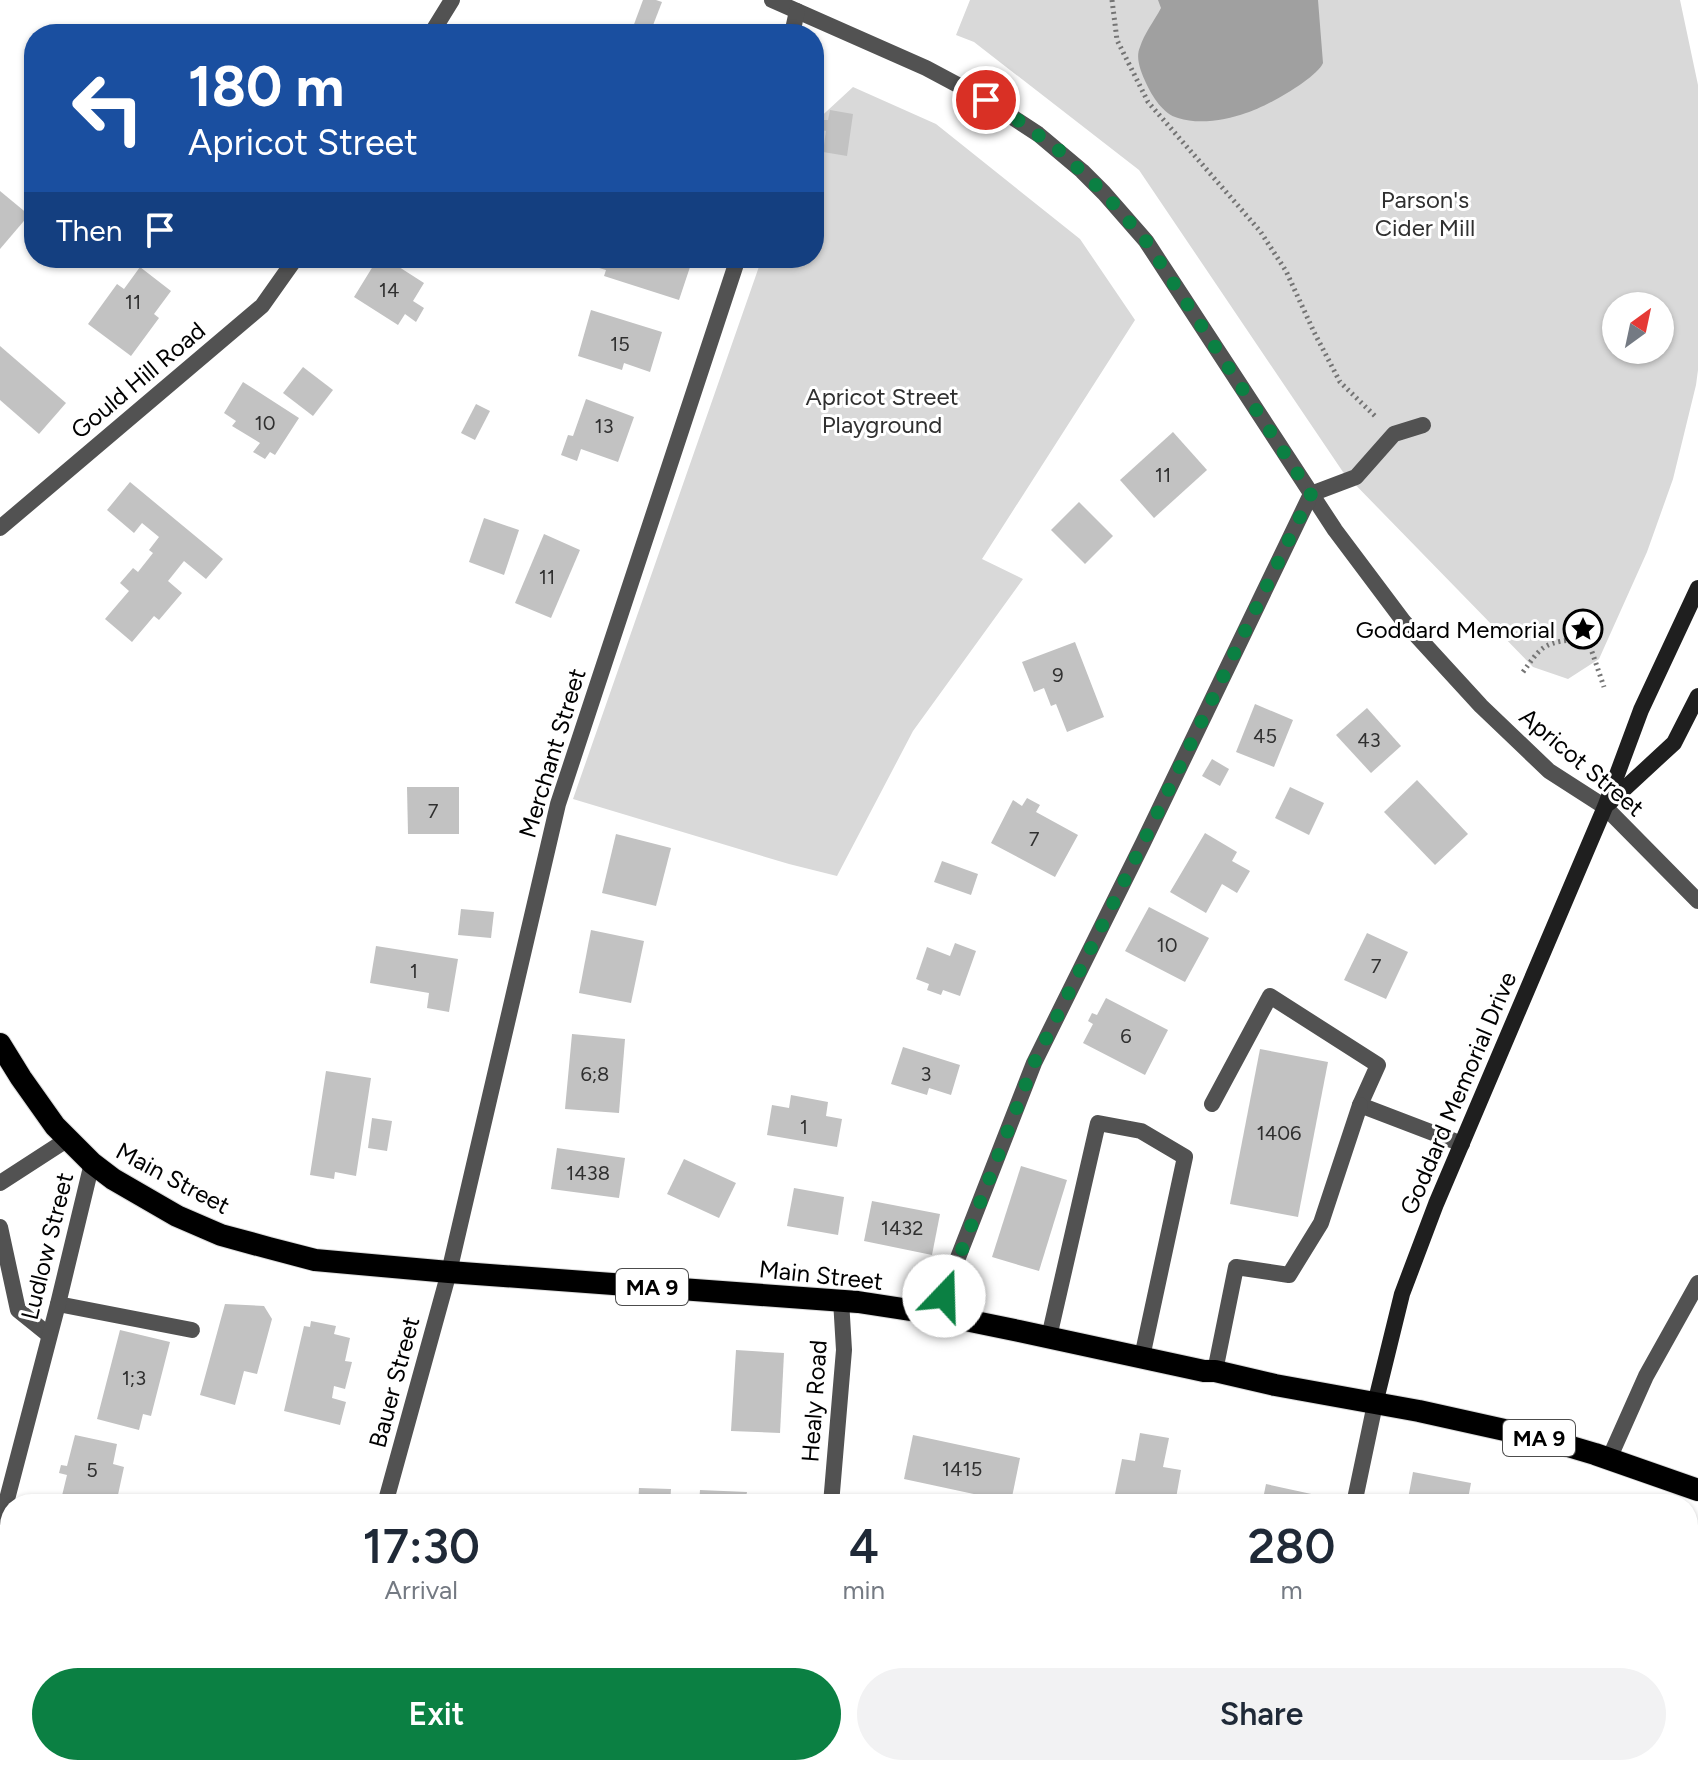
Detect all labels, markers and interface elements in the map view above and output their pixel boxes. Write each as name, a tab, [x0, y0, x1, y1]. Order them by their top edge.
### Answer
text: 180 m	[188, 53, 344, 120]
icon: left	[56, 56, 160, 160]
pin	[952, 66, 1020, 134]
icon: arrive	[964, 78, 1008, 122]
text: Apricot Street	[188, 121, 418, 164]
park label: Parson's Cider Mill	[1375, 185, 1475, 242]
icon: arrive	[138, 208, 182, 252]
text: Then	[56, 212, 122, 249]
house number: 14	[379, 278, 399, 302]
house number: 11	[125, 290, 141, 314]
north arrow	[1602, 292, 1674, 364]
map controls	[1602, 292, 1674, 364]
street label: Gould Hill Road	[65, 315, 211, 445]
house number: 15	[610, 332, 630, 356]
park label: Apricot Street Playground	[805, 382, 959, 439]
house number: 10	[254, 411, 276, 435]
house number: 13	[594, 414, 614, 438]
house number: 11	[1155, 463, 1171, 487]
house number: 11	[539, 565, 555, 589]
place icon: Goddard Memorial	[1562, 608, 1604, 650]
place label: Goddard Memorial	[1355, 615, 1555, 644]
house number: 9	[1052, 663, 1064, 687]
street label: Merchant Street	[512, 665, 592, 841]
street label: Apricot Street	[1514, 702, 1650, 822]
house number: 45	[1253, 724, 1277, 748]
house number: 43	[1357, 728, 1381, 752]
house number: 7	[428, 799, 439, 823]
house number: 7	[1029, 827, 1040, 851]
house number: 10	[1156, 933, 1178, 957]
house number: 7	[1371, 954, 1382, 978]
house number: 1	[410, 959, 418, 983]
street label: Goddard Memorial Drive	[1394, 967, 1522, 1219]
house number: 6	[1120, 1024, 1132, 1048]
house number: 6;8	[581, 1062, 609, 1086]
house number: 3	[921, 1062, 931, 1086]
house number: 1	[800, 1115, 808, 1139]
house number: 1406	[1257, 1121, 1301, 1145]
street label: Main Street	[111, 1136, 235, 1220]
house number: 1438	[566, 1161, 610, 1185]
street label: Ludlow Street	[15, 1169, 79, 1323]
house number: 1432	[881, 1216, 923, 1240]
street label: Main Street	[758, 1254, 884, 1296]
position arrow	[902, 1254, 986, 1338]
road number: MA 9	[616, 1269, 688, 1305]
street label: Bauer Street	[363, 1313, 425, 1451]
street label: Healy Road	[795, 1339, 833, 1463]
house number: 1;3	[122, 1366, 146, 1390]
road number: MA 9	[1503, 1420, 1575, 1456]
house number: 1415	[942, 1457, 982, 1481]
house number: 5	[86, 1458, 98, 1482]
text: 17:30	[363, 1517, 480, 1575]
text: 4	[849, 1517, 879, 1575]
text: 280	[1248, 1517, 1335, 1575]
text: Arrival	[385, 1574, 458, 1606]
text: min	[842, 1574, 885, 1606]
text: m	[1280, 1574, 1303, 1606]
button: Exit	[32, 1668, 841, 1760]
button: Share	[857, 1668, 1666, 1760]

